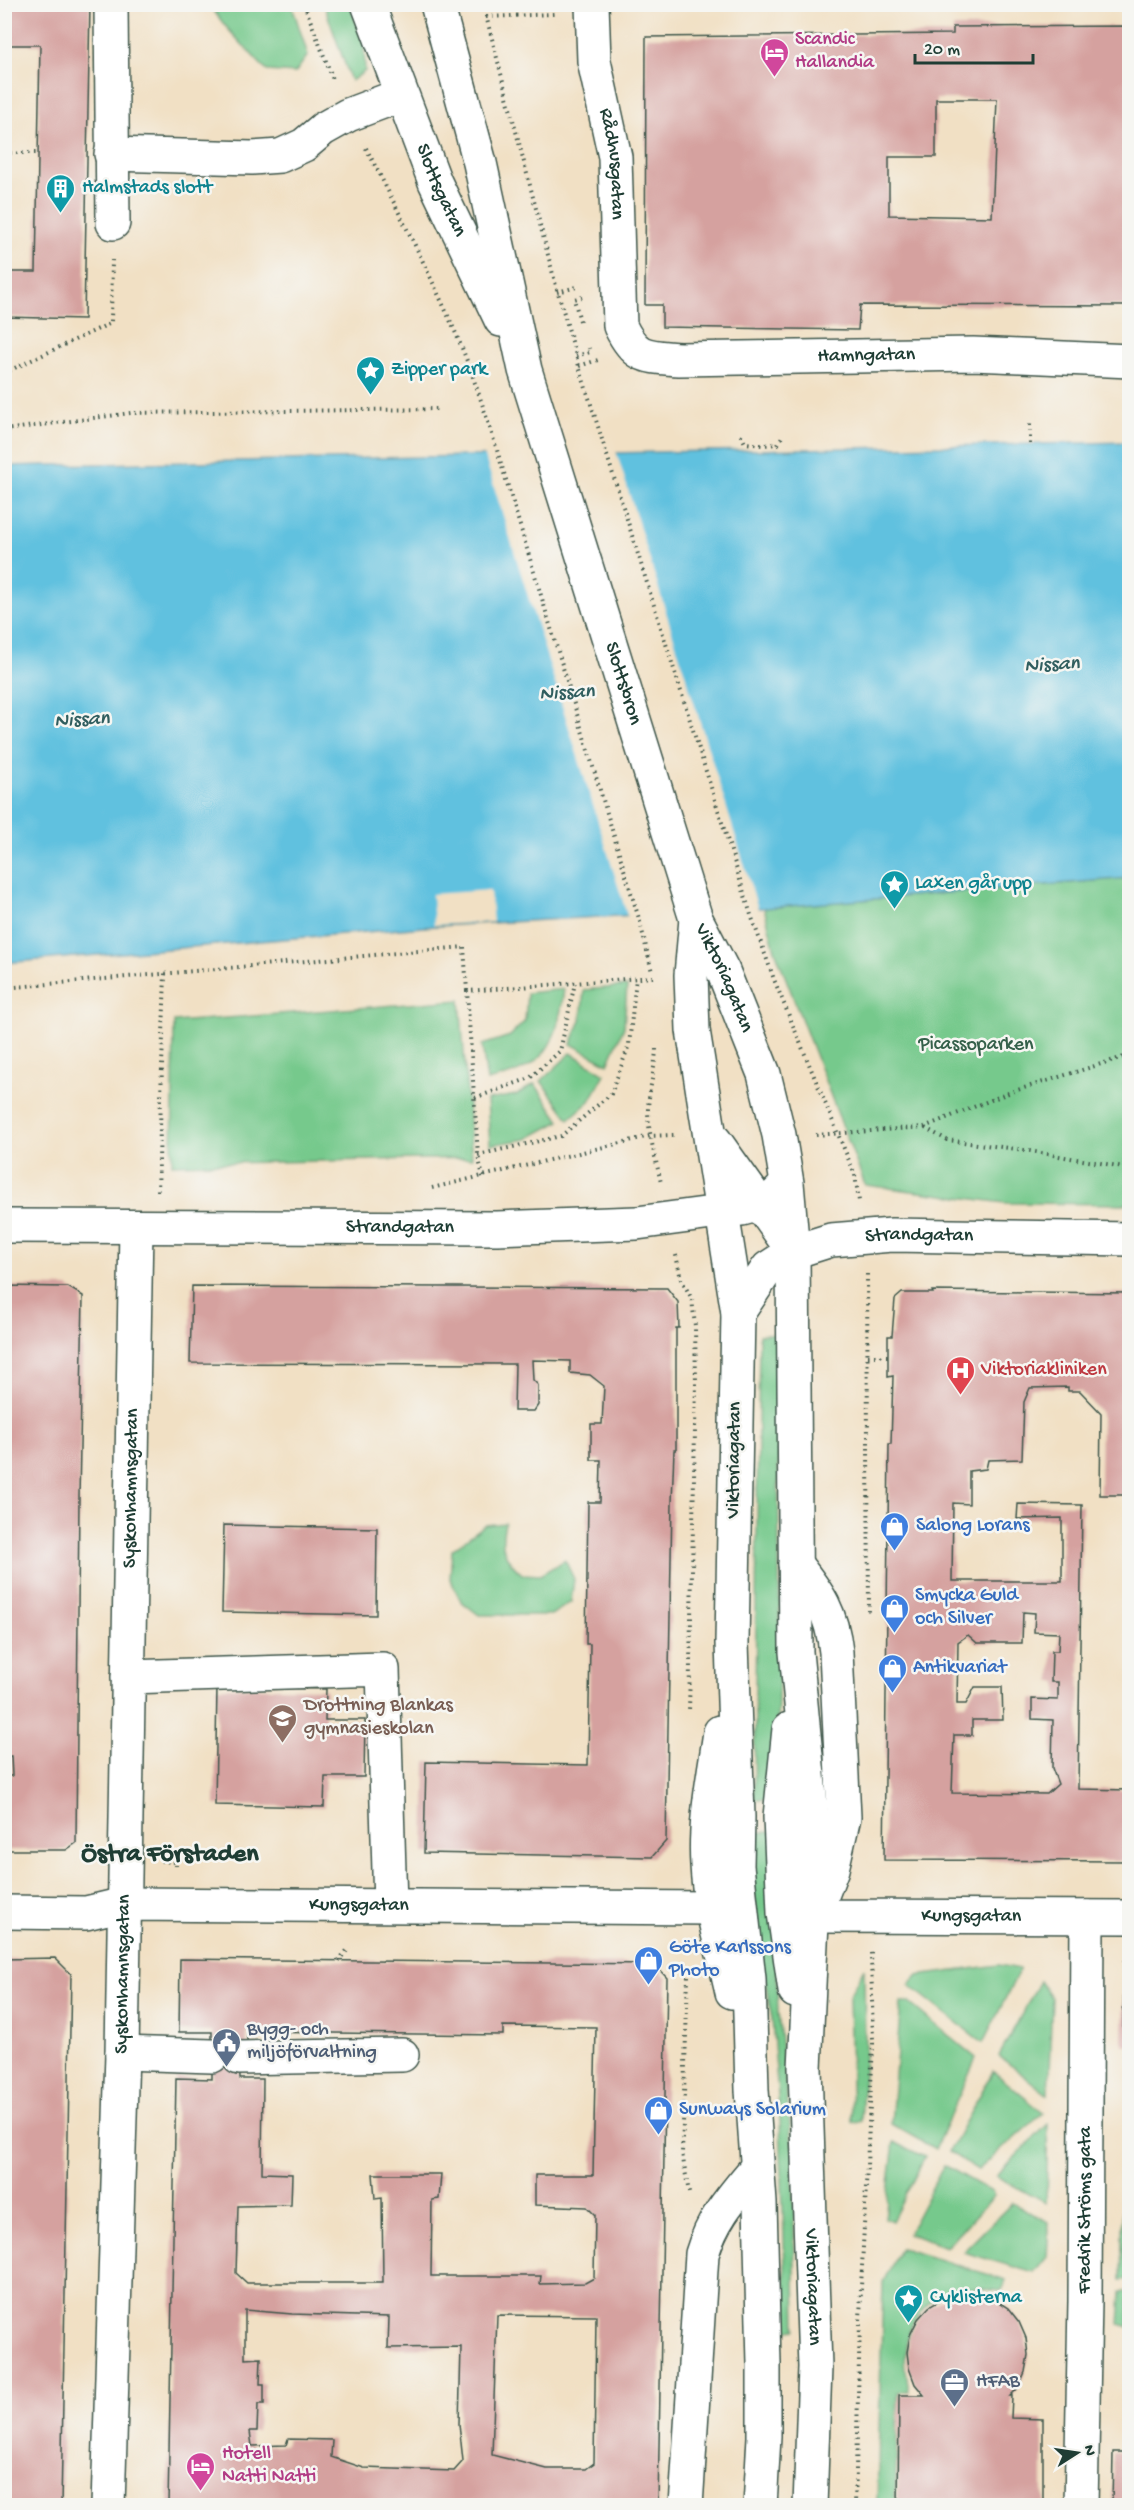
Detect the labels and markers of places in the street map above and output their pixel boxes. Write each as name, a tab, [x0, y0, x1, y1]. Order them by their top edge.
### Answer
place label: Scandic Hallandia	[795, 29, 875, 75]
hotel icon: Scandic Hallandia	[758, 36, 790, 78]
building icon: Halmstads slott	[45, 172, 77, 214]
place label: Halmstads slott	[82, 177, 214, 200]
place icon: Zipper park	[354, 354, 386, 396]
place label: Zipper park	[391, 359, 489, 382]
place icon: Laxen går upp	[878, 868, 910, 910]
place label: Laxen går upp	[915, 872, 1032, 896]
hospital icon: Viktoriakliniken	[944, 1354, 976, 1396]
place label: Viktoriakliniken	[980, 1359, 1107, 1382]
shop icon: Salong Lorans	[879, 1510, 911, 1552]
place label: Salong Lorans	[916, 1515, 1030, 1538]
place label: Smycka Guld och Silver	[915, 1585, 1020, 1631]
shop icon: Smycka Guld och Silver	[878, 1592, 910, 1634]
shop icon: Antikvariat	[876, 1652, 908, 1694]
place label: Antikvariat	[913, 1657, 1008, 1680]
place label: Drottning Blankas gymnasieskolan	[302, 1695, 454, 1741]
school or university icon: Drottning Blankas gymnasieskolan	[267, 1702, 299, 1744]
place label: Göte Karlssons Photo	[668, 1937, 791, 1983]
shop icon: Göte Karlssons Photo	[632, 1944, 664, 1986]
place label: Bygg- och miljöförvaltning	[246, 2019, 377, 2065]
public building icon: Bygg- och miljöförvaltning	[210, 2026, 242, 2068]
shop icon: Sunways Solarium	[642, 2094, 674, 2136]
place label: Sunways Solarium	[679, 2099, 826, 2122]
place icon: Cyklisterna	[893, 2282, 925, 2324]
place label: Cyklisterna	[930, 2287, 1023, 2310]
office icon: HFAB	[939, 2366, 971, 2408]
place label: HFAB	[976, 2371, 1020, 2394]
place label: Hotell Natti Natti	[222, 2443, 316, 2489]
hotel icon: Hotell Natti Natti	[185, 2450, 217, 2492]

